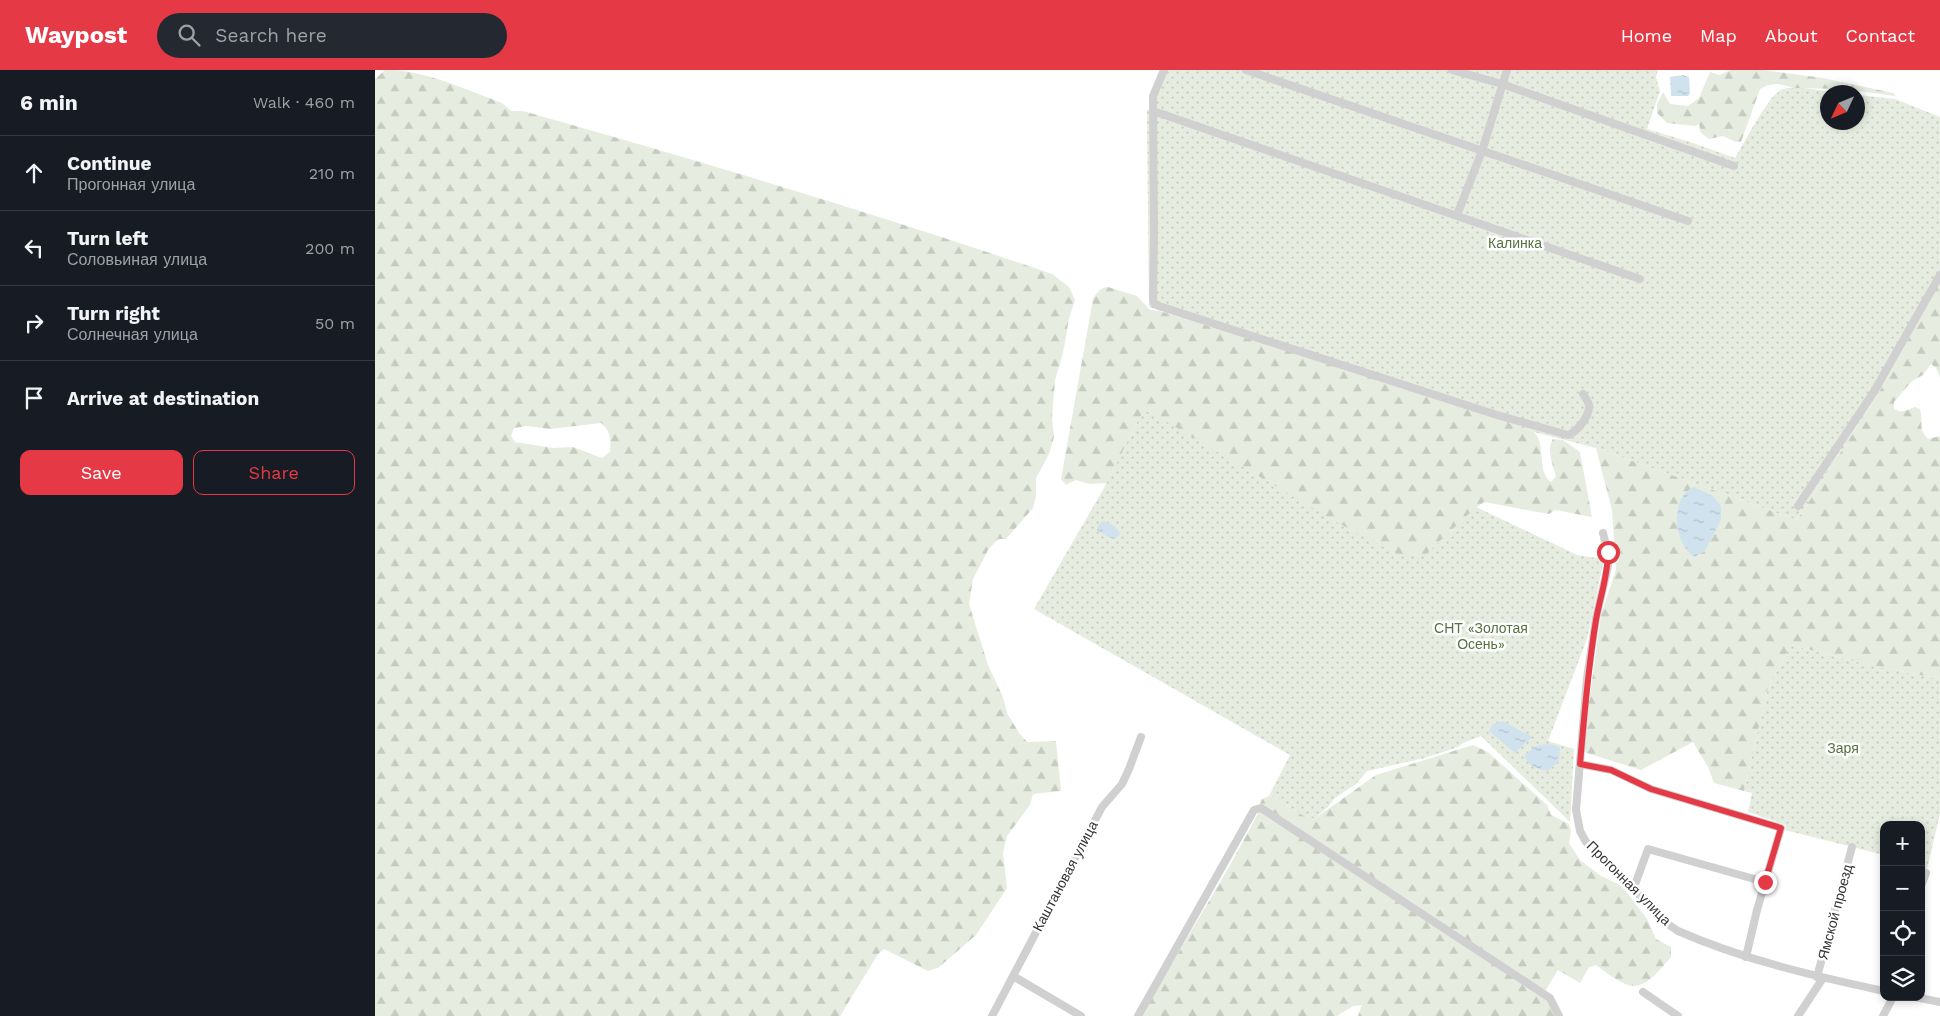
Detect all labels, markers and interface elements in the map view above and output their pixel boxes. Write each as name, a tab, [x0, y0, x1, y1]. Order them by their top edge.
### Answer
search box	[157, 13, 507, 58]
text: Waypost	[25, 21, 127, 49]
icon: search	[175, 21, 203, 49]
text: Search here	[215, 24, 327, 47]
text: Home	[1621, 25, 1672, 46]
text: Map	[1700, 25, 1737, 46]
text: About	[1765, 25, 1817, 46]
text: Contact	[1845, 25, 1915, 46]
north arrow	[1820, 85, 1865, 130]
text: 6 min	[20, 90, 78, 115]
text: Walk · 460 m	[253, 93, 355, 112]
text: Continue	[67, 152, 151, 175]
icon: ahead	[20, 159, 48, 187]
text: 210 m	[309, 164, 355, 183]
text: Прогонная улица	[67, 175, 195, 194]
text: Turn left	[67, 227, 148, 250]
icon: left	[20, 234, 48, 262]
park label: Калинка	[1488, 235, 1542, 251]
text: 200 m	[305, 239, 355, 258]
text: Соловьиная улица	[67, 250, 207, 269]
text: Turn right	[67, 302, 160, 325]
icon: right	[20, 309, 48, 337]
text: 50 m	[315, 314, 355, 333]
text: Солнечная улица	[67, 325, 198, 344]
icon: arrive	[20, 384, 48, 412]
text: Arrive at destination	[67, 387, 259, 410]
button: Save	[20, 450, 183, 495]
button: Share	[193, 450, 355, 495]
route start	[1597, 541, 1620, 564]
park label: СНТ «Золотая Осень»	[1434, 620, 1528, 652]
park label: Заря	[1827, 740, 1859, 756]
street label: Каштановая улица	[1029, 818, 1101, 934]
map controls	[1880, 821, 1925, 1001]
button: +	[1880, 821, 1925, 866]
street label: Прогонная улица	[1584, 838, 1675, 929]
street label: Ямской проезд	[1815, 862, 1855, 962]
button: −	[1880, 866, 1925, 911]
route end	[1754, 871, 1777, 894]
button: locate	[1880, 911, 1925, 956]
button: layers	[1880, 956, 1925, 1001]

